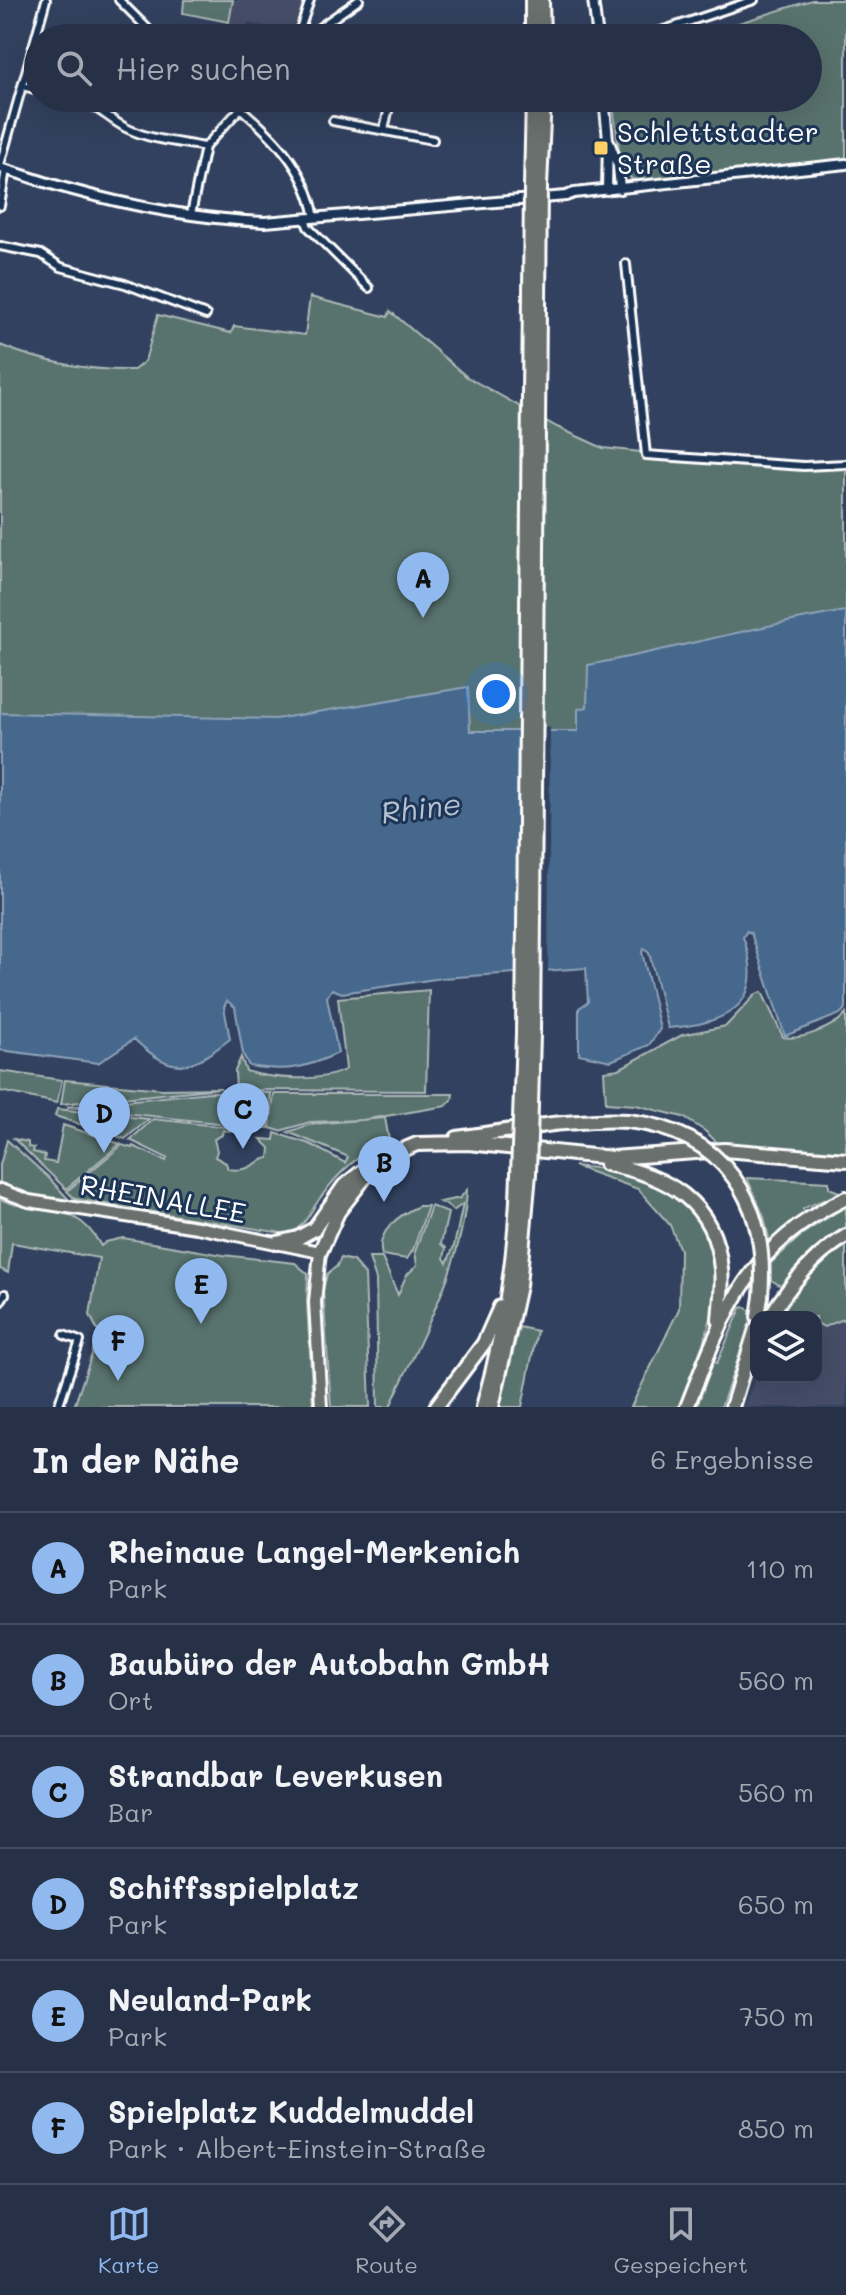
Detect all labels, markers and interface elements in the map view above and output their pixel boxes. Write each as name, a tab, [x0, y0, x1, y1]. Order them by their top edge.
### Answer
search box	[24, 24, 822, 112]
icon: search	[52, 46, 96, 90]
text: Hier suchen	[116, 48, 291, 88]
place label: Schlettstadter Straße	[617, 113, 819, 181]
marker: Schlettstadter Straße	[592, 139, 610, 157]
pin: A	[397, 552, 449, 618]
your location	[476, 674, 516, 714]
water label: Rhine	[378, 782, 463, 832]
pin: C	[217, 1083, 269, 1149]
pin: D	[78, 1087, 130, 1153]
pin: B	[358, 1136, 410, 1202]
street label: RHEINALLEE	[77, 1166, 249, 1230]
pin: E	[175, 1258, 227, 1324]
map controls	[750, 1311, 822, 1383]
button: layers	[750, 1311, 822, 1383]
pin: F	[92, 1315, 144, 1381]
text: In der Nähe	[32, 1437, 240, 1482]
text: 6 Ergebnisse	[651, 1442, 814, 1476]
text: Rheinaue Langel-Merkenich	[108, 1531, 520, 1571]
text: A	[49, 1551, 67, 1585]
text: 110 m	[746, 1551, 814, 1585]
text: Park	[108, 1571, 167, 1605]
text: Baubüro der Autobahn GmbH	[108, 1643, 551, 1683]
text: B	[49, 1663, 67, 1697]
text: 560 m	[738, 1663, 814, 1697]
text: Ort	[108, 1683, 153, 1717]
text: Strandbar Leverkusen	[108, 1755, 443, 1795]
text: C	[48, 1775, 68, 1809]
text: 560 m	[738, 1775, 814, 1809]
text: Bar	[108, 1795, 153, 1829]
text: Schiffsspielplatz	[108, 1867, 359, 1907]
text: D	[49, 1887, 67, 1921]
text: 650 m	[738, 1887, 814, 1921]
text: Park	[108, 1907, 167, 1941]
text: Neuland-Park	[108, 1979, 312, 2019]
text: E	[50, 1999, 66, 2033]
text: 750 m	[739, 1999, 814, 2033]
text: Park	[108, 2019, 167, 2053]
text: Spielplatz Kuddelmuddel	[108, 2091, 474, 2131]
text: F	[50, 2111, 66, 2145]
text: 850 m	[738, 2111, 814, 2145]
text: Park · Albert-Einstein-Straße	[108, 2131, 486, 2165]
tab: Karte	[98, 2202, 159, 2279]
tab: Route	[355, 2202, 418, 2279]
tab: Gespeichert	[614, 2202, 748, 2279]

